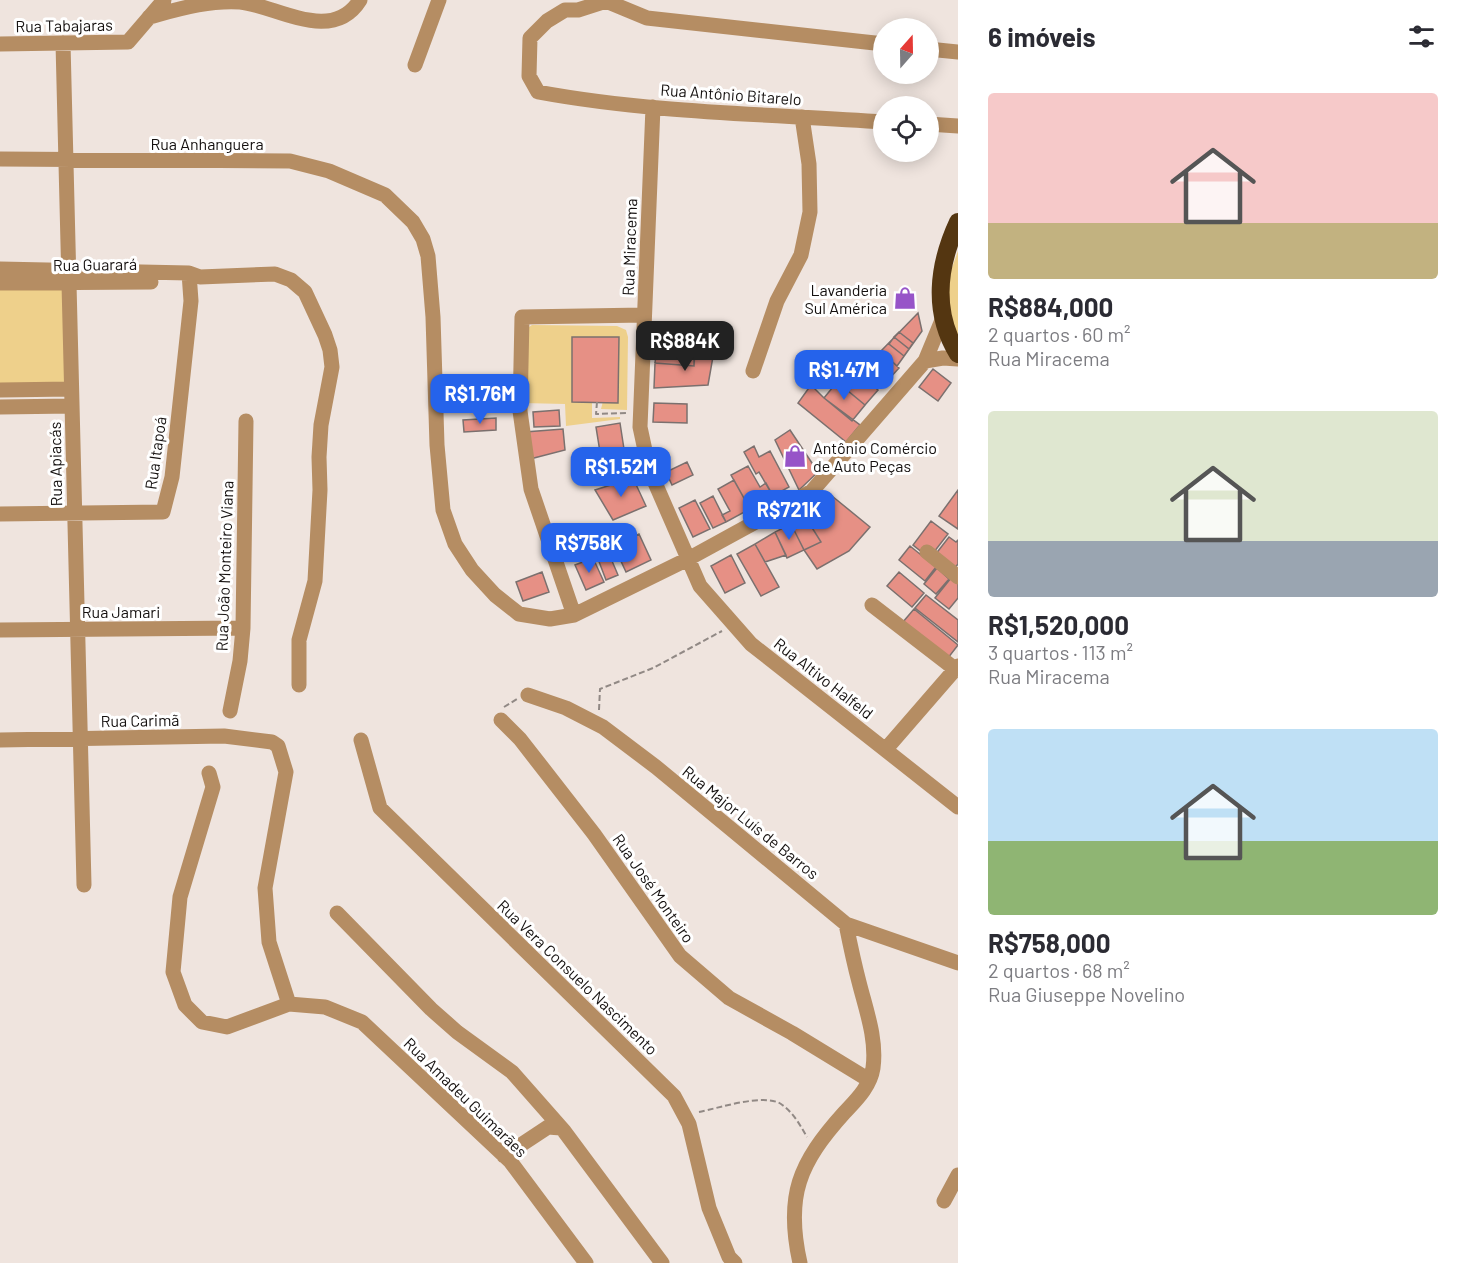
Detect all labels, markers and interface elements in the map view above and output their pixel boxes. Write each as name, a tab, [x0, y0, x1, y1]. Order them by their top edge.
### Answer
street label: Rua Tabajaras	[15, 15, 113, 35]
north arrow	[873, 18, 939, 84]
map controls	[873, 18, 939, 162]
icon: filters	[1405, 20, 1438, 53]
text: 6 imóveis	[988, 21, 1096, 52]
street label: Rua Antônio Bitarelo	[660, 80, 802, 108]
button: locate	[873, 96, 939, 162]
icon: home	[1159, 132, 1267, 240]
street label: Rua Anhanguera	[150, 134, 264, 153]
street label: Rua Miracema	[618, 198, 640, 296]
street label: Rua Guarará	[53, 254, 137, 274]
place label: Lavanderia Sul América	[804, 280, 887, 317]
shop icon: Lavanderia Sul América	[892, 285, 918, 311]
text: R$884,000	[988, 291, 1113, 322]
pin: R$884K	[636, 321, 734, 372]
text: 2 quartos · 60 m²	[988, 322, 1131, 346]
text: R$884K	[650, 328, 720, 352]
text: Rua Miracema	[988, 346, 1110, 370]
pin: R$1.47M	[789, 350, 899, 401]
text: R$1.47M	[808, 357, 880, 381]
pin: R$1.76M	[425, 374, 535, 425]
text: R$1.76M	[444, 381, 516, 405]
street label: Rua Itapoá	[140, 415, 170, 491]
street label: Rua Apiacás	[45, 421, 65, 507]
place label: Antônio Comércio de Auto Peças	[813, 438, 937, 475]
shop icon: Antônio Comércio de Auto Peças	[782, 443, 808, 469]
pin: R$1.52M	[566, 447, 676, 498]
icon: home	[1159, 450, 1267, 558]
text: R$1.52M	[585, 454, 657, 478]
street label: Rua João Monteiro Viana	[212, 480, 236, 652]
pin: R$721K	[740, 490, 838, 541]
text: R$721K	[757, 497, 821, 521]
pin: R$758K	[540, 523, 638, 574]
text: R$758K	[555, 530, 623, 554]
street label: Rua Jamari	[82, 602, 160, 621]
text: R$1,520,000	[988, 609, 1129, 640]
street label: Rua Altivo Halfeld	[771, 633, 877, 723]
text: 3 quartos · 113 m²	[988, 640, 1133, 664]
text: Rua Miracema	[988, 664, 1110, 688]
street label: Rua Carimã	[100, 710, 180, 730]
street label: Rua Major Luís de Barros	[679, 761, 823, 883]
icon: home	[1159, 768, 1267, 876]
street label: Rua José Monteiro	[609, 830, 699, 946]
street label: Rua Vera Consuelo Nascimento	[494, 895, 662, 1059]
text: R$758,000	[988, 927, 1111, 958]
text: 2 quartos · 68 m²	[988, 958, 1130, 982]
text: Rua Giuseppe Novelino	[988, 982, 1185, 1006]
street label: Rua Amadeu Guimarães	[401, 1033, 531, 1161]

